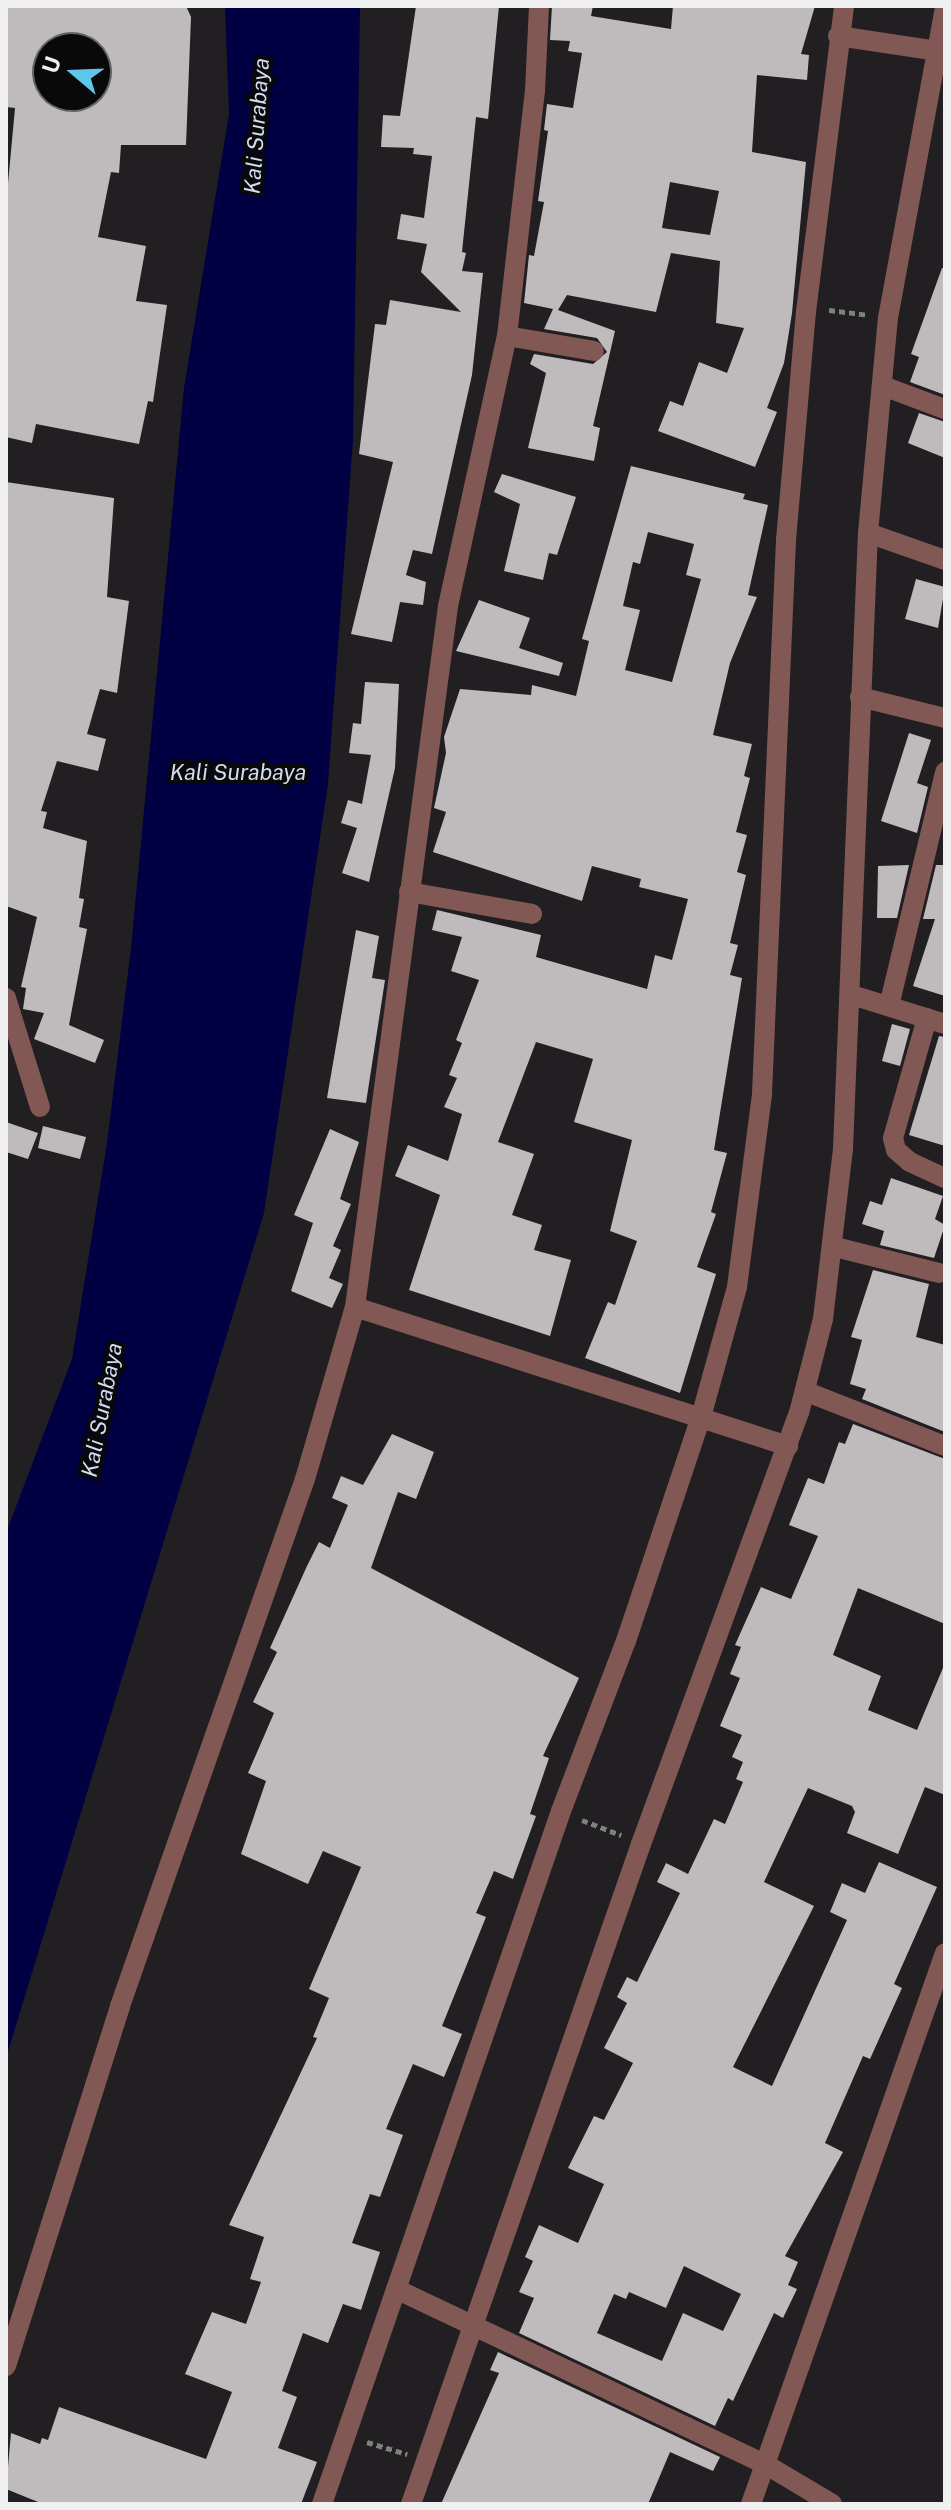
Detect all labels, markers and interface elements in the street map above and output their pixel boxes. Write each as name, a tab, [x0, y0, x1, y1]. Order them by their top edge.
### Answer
north arrow	[32, 32, 112, 112]
text: U	[36, 53, 66, 77]
water label: Kali Surabaya	[239, 57, 275, 195]
water label: Kali Surabaya	[170, 760, 306, 786]
water label: Kali Surabaya	[76, 1341, 128, 1479]

